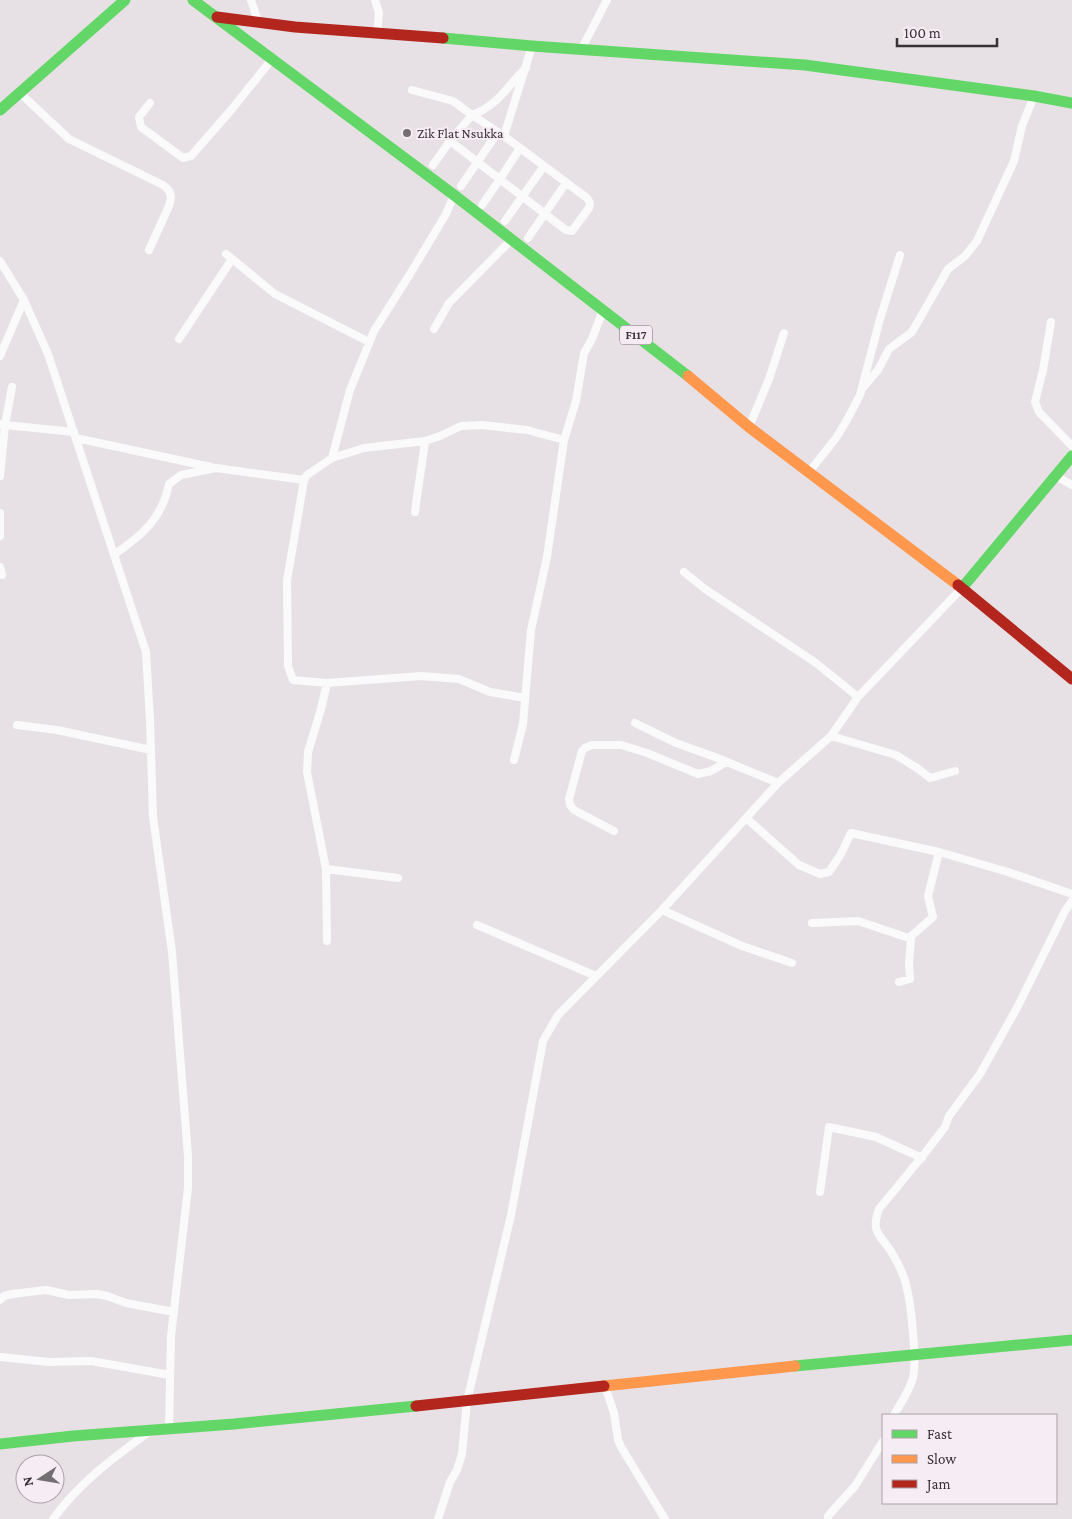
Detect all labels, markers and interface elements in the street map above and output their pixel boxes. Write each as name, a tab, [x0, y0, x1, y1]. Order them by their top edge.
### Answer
scale bar	[897, 15, 997, 47]
text: 100 m	[904, 25, 941, 41]
place label: Zik Flat Nsukka	[417, 125, 504, 141]
marker: Zik Flat Nsukka	[401, 127, 413, 139]
road number: F117	[620, 326, 652, 344]
legend	[882, 1414, 1057, 1504]
text: Fast	[927, 1426, 953, 1442]
text: Slow	[927, 1451, 957, 1467]
north arrow	[15, 1454, 65, 1504]
text: N	[18, 1475, 36, 1488]
text: Jam	[925, 1476, 950, 1493]

